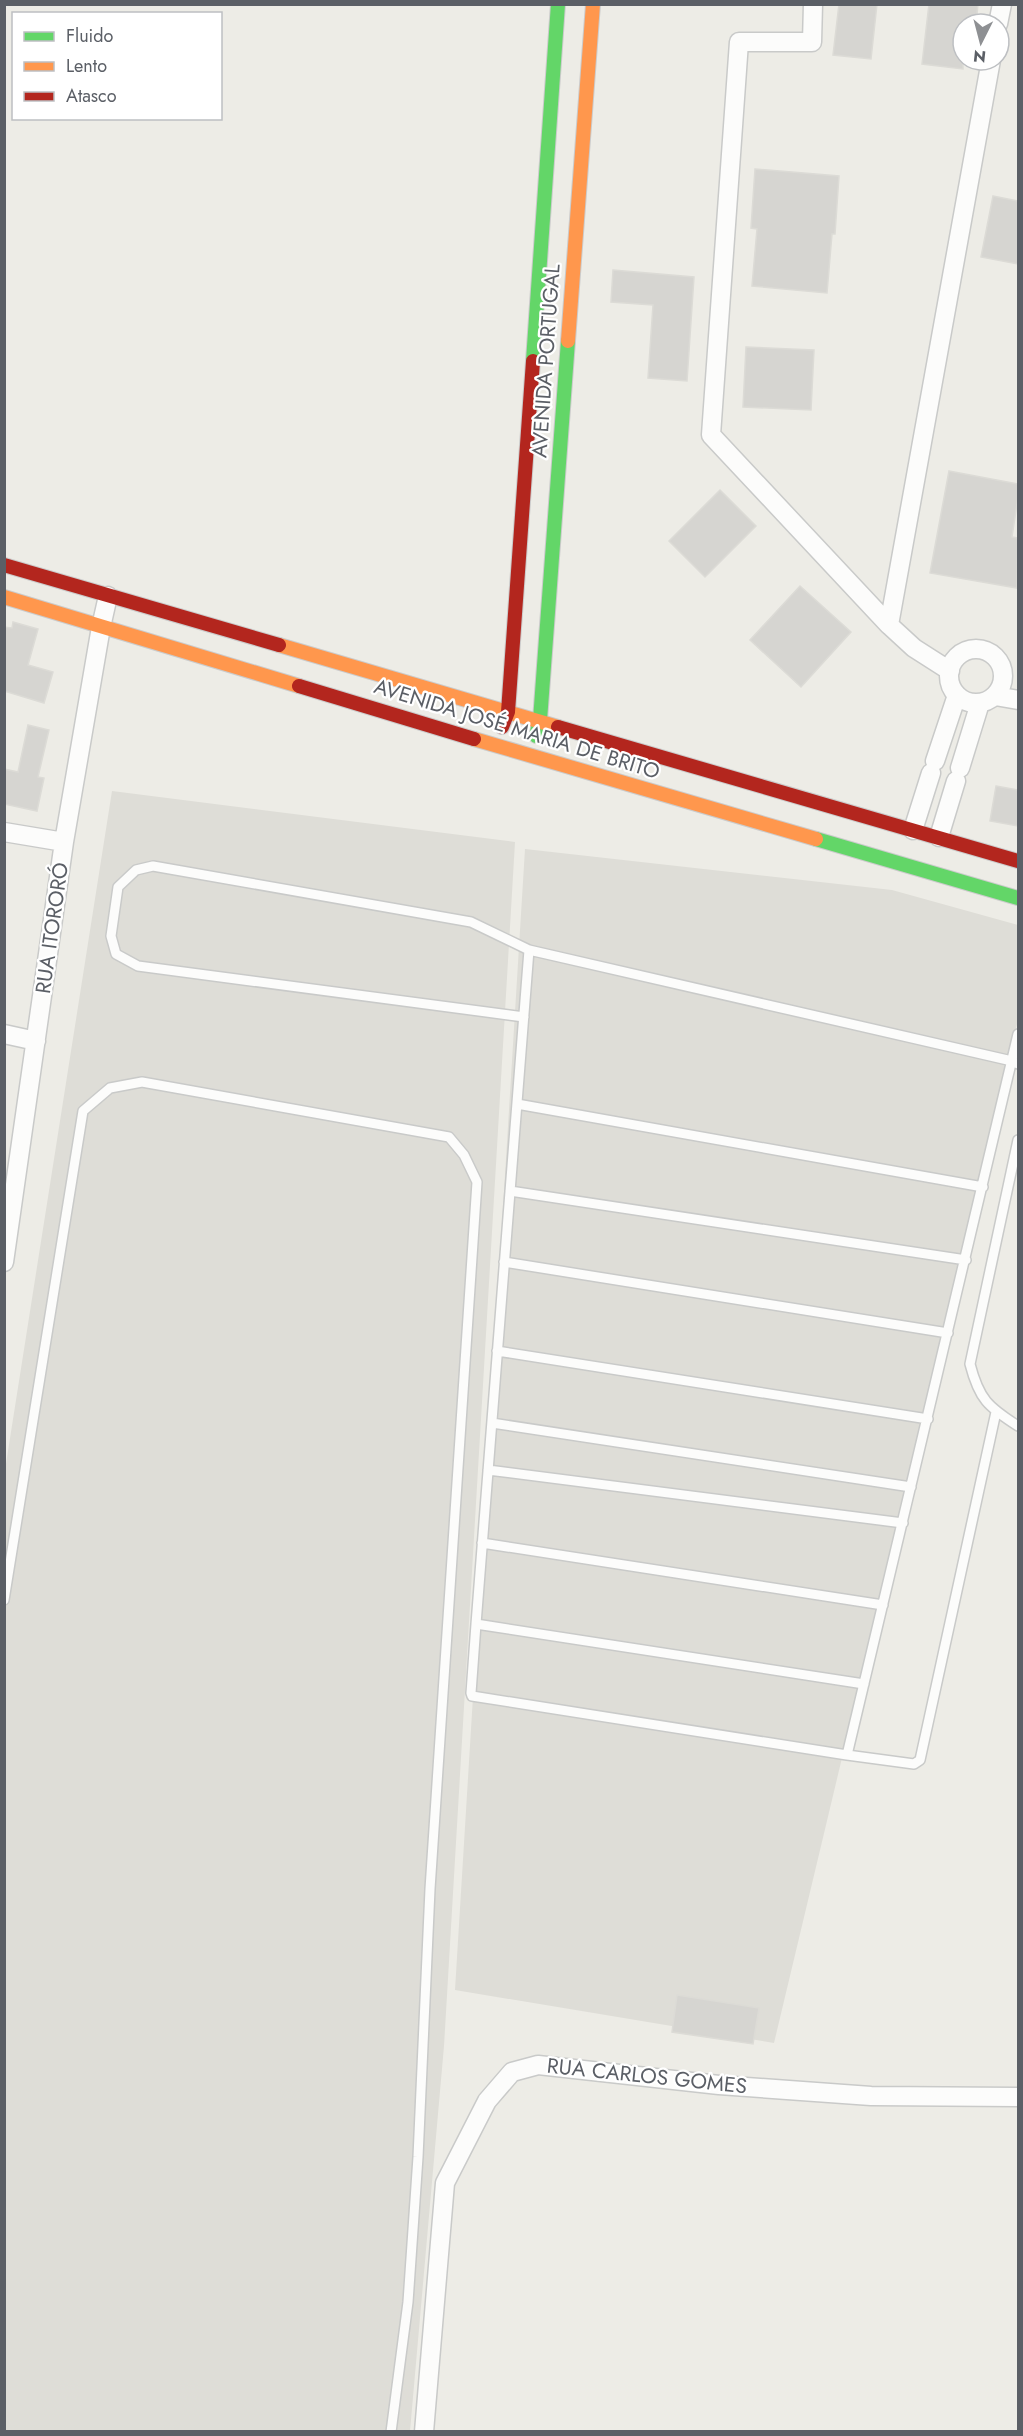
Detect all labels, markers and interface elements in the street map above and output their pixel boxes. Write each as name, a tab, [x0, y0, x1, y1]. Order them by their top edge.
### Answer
legend	[12, 12, 222, 120]
north arrow	[951, 12, 1011, 72]
text: Fluido	[66, 23, 114, 49]
text: N	[972, 44, 987, 69]
text: Lento	[66, 53, 107, 79]
text: Atasco	[66, 83, 117, 109]
street label: AVENIDA PORTUGAL	[524, 263, 568, 459]
street label: AVENIDA JOSÉ MARIA DE BRITO	[370, 671, 664, 787]
street label: RUA ITORORÓ	[28, 860, 76, 996]
street label: RUA CARLOS GOMES	[546, 2051, 748, 2101]

